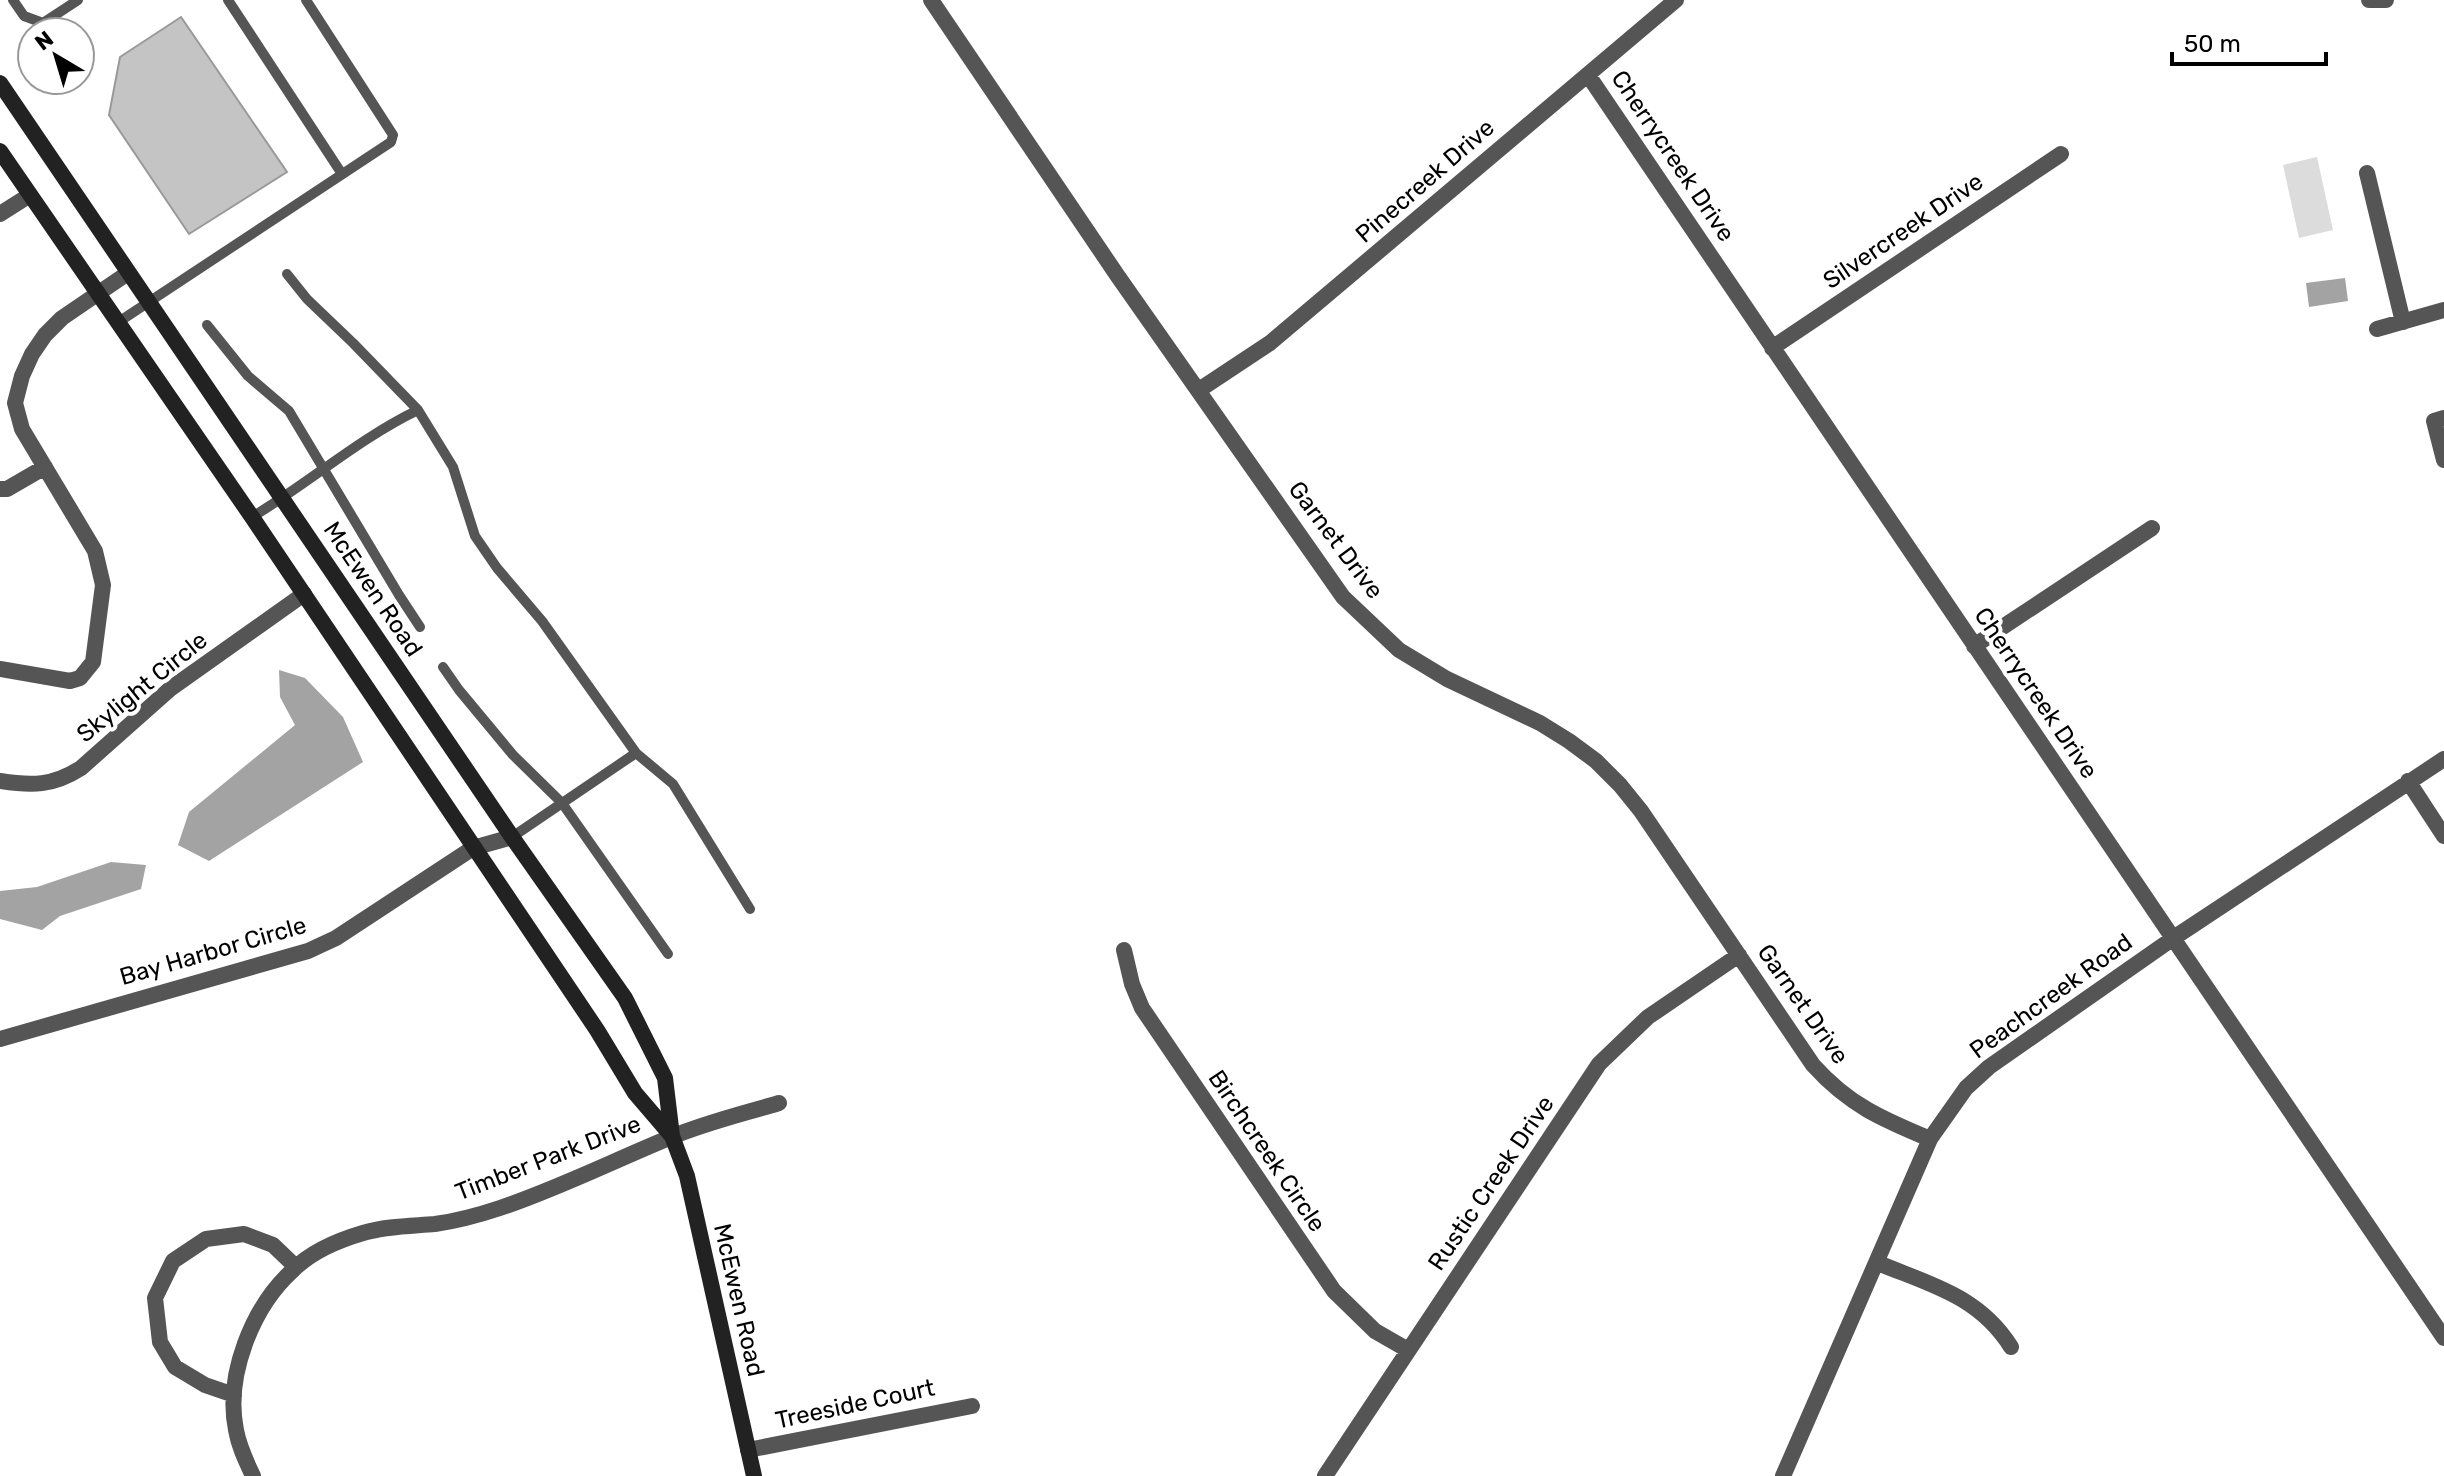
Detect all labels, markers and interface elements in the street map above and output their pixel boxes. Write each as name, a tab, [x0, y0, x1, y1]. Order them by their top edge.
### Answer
north arrow	[16, 16, 96, 96]
scale bar	[2172, 16, 2326, 66]
text: N	[29, 25, 59, 56]
text: 50 m	[2184, 30, 2241, 58]
street label: Cherrycreek Drive	[1606, 65, 1740, 247]
street label: Pinecreek Drive	[1350, 113, 1500, 249]
street label: Silvercreek Drive	[1818, 167, 1988, 295]
street label: Garnet Drive	[1283, 476, 1389, 604]
street label: McEwen Road	[318, 516, 428, 662]
street label: Cherrycreek Drive	[1969, 602, 2103, 784]
street label: Skylight Circle	[71, 626, 213, 748]
street label: Bay Harbor Circle	[117, 911, 309, 991]
street label: Peachcreek Road	[1964, 928, 2138, 1064]
street label: Garnet Drive	[1751, 939, 1855, 1069]
street label: Birchcreek Circle	[1203, 1065, 1331, 1237]
street label: Rustic Creek Drive	[1422, 1091, 1560, 1275]
street label: Timber Park Drive	[451, 1110, 645, 1206]
street label: McEwen Road	[708, 1221, 770, 1379]
street label: Treeside Court	[773, 1373, 937, 1435]

